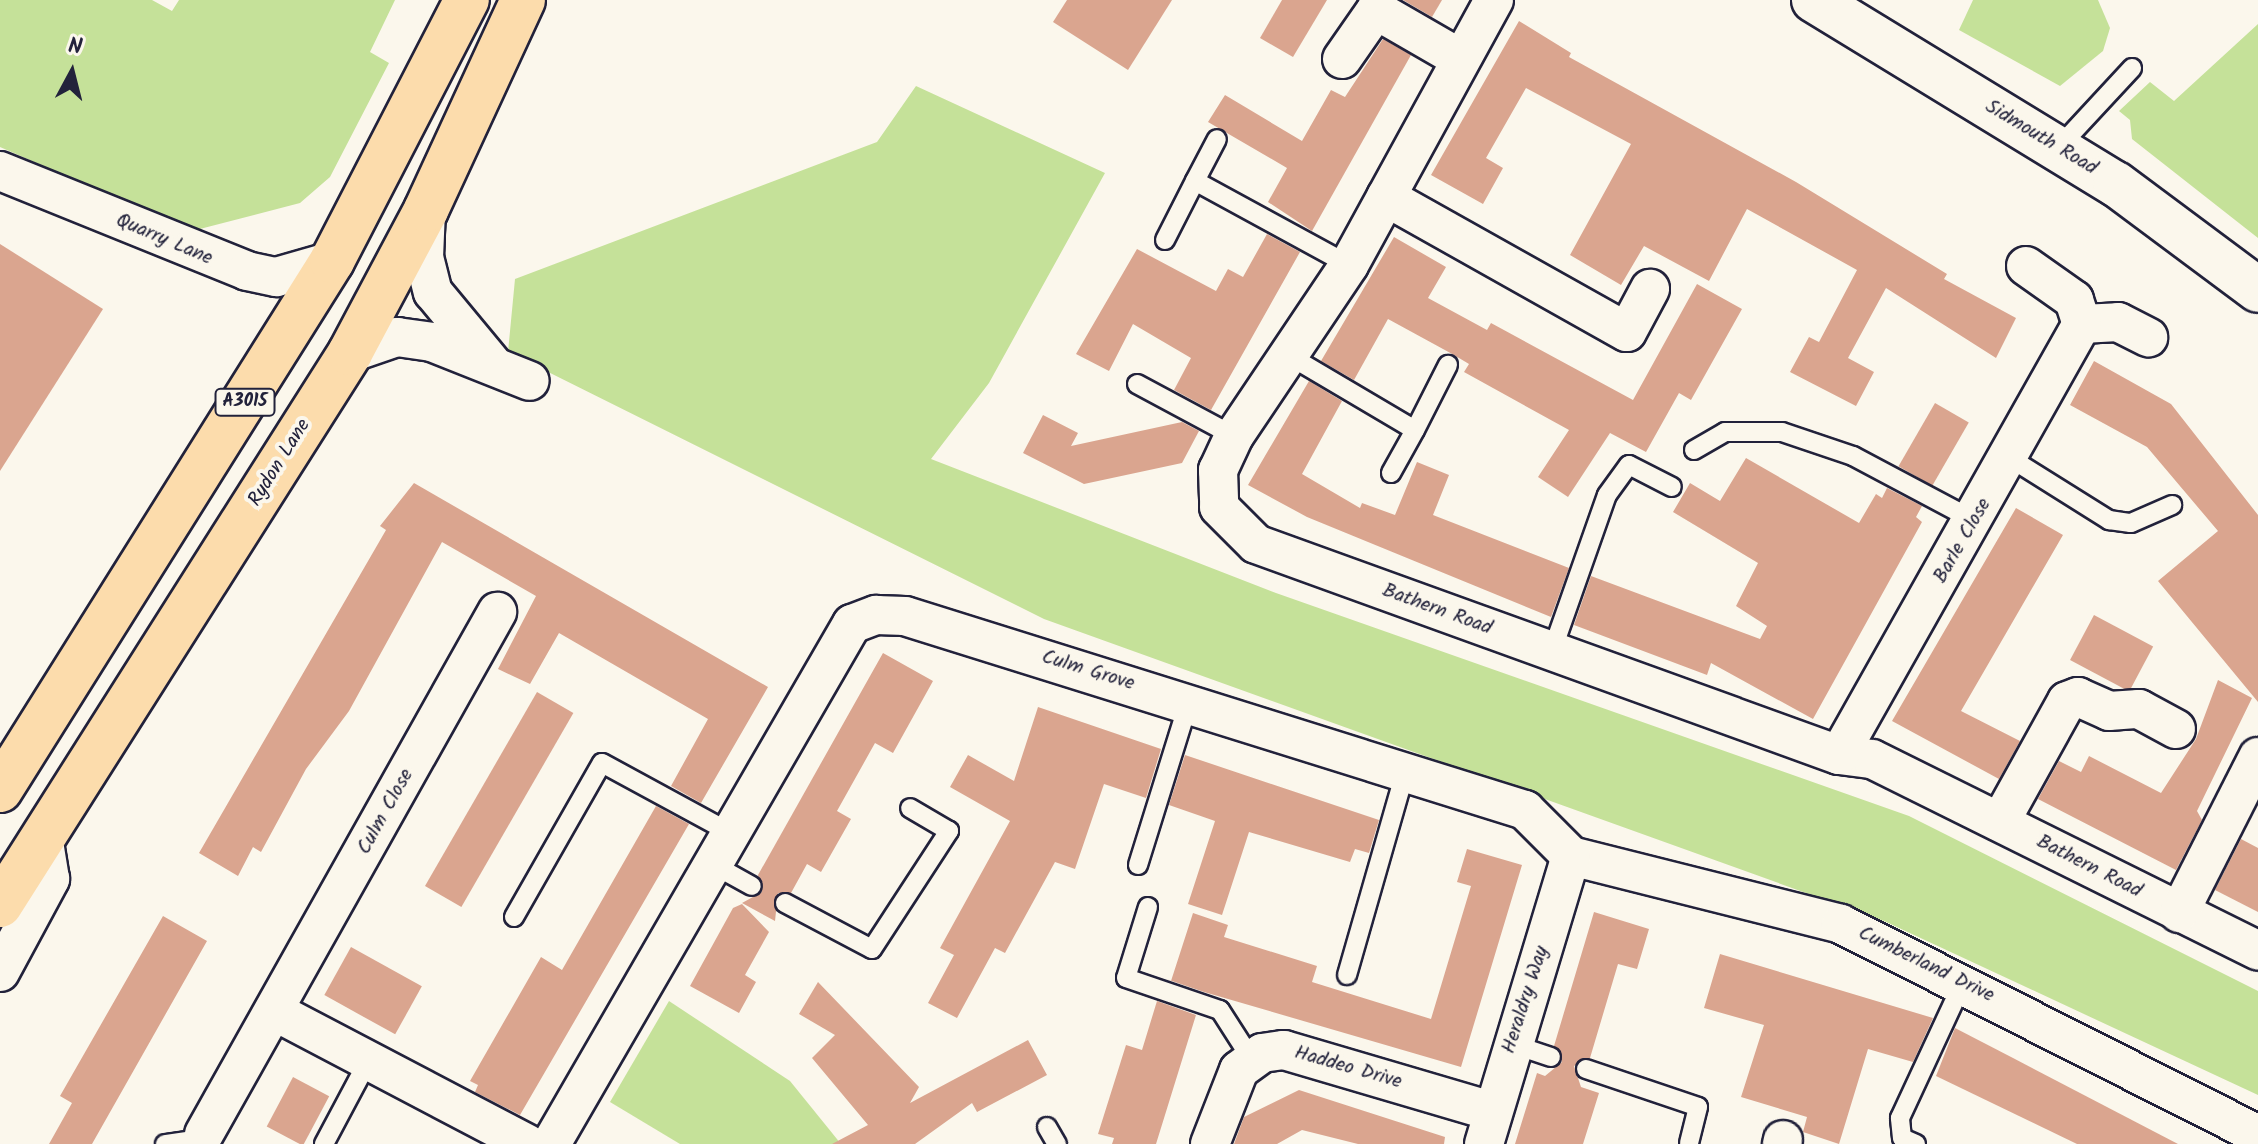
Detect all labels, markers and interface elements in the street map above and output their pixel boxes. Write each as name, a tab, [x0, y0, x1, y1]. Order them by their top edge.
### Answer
text: N	[66, 29, 84, 66]
north arrow	[32, 32, 112, 112]
street label: Sidmouth Road	[1981, 95, 2101, 181]
street label: Quarry Lane	[112, 209, 216, 271]
road number: A3015	[213, 388, 277, 416]
street label: Rydon Lane	[244, 415, 316, 511]
street label: Barle Close	[1929, 494, 1997, 588]
street label: Bathern Road	[1379, 579, 1495, 641]
street label: Culm Grove	[1039, 646, 1137, 696]
street label: Culm Close	[353, 765, 419, 859]
street label: Bathern Road	[2032, 830, 2146, 904]
street label: Cumberland Drive	[1854, 922, 1998, 1008]
street label: Heraldry Way	[1497, 943, 1555, 1057]
street label: Haddeo Drive	[1292, 1041, 1404, 1095]

